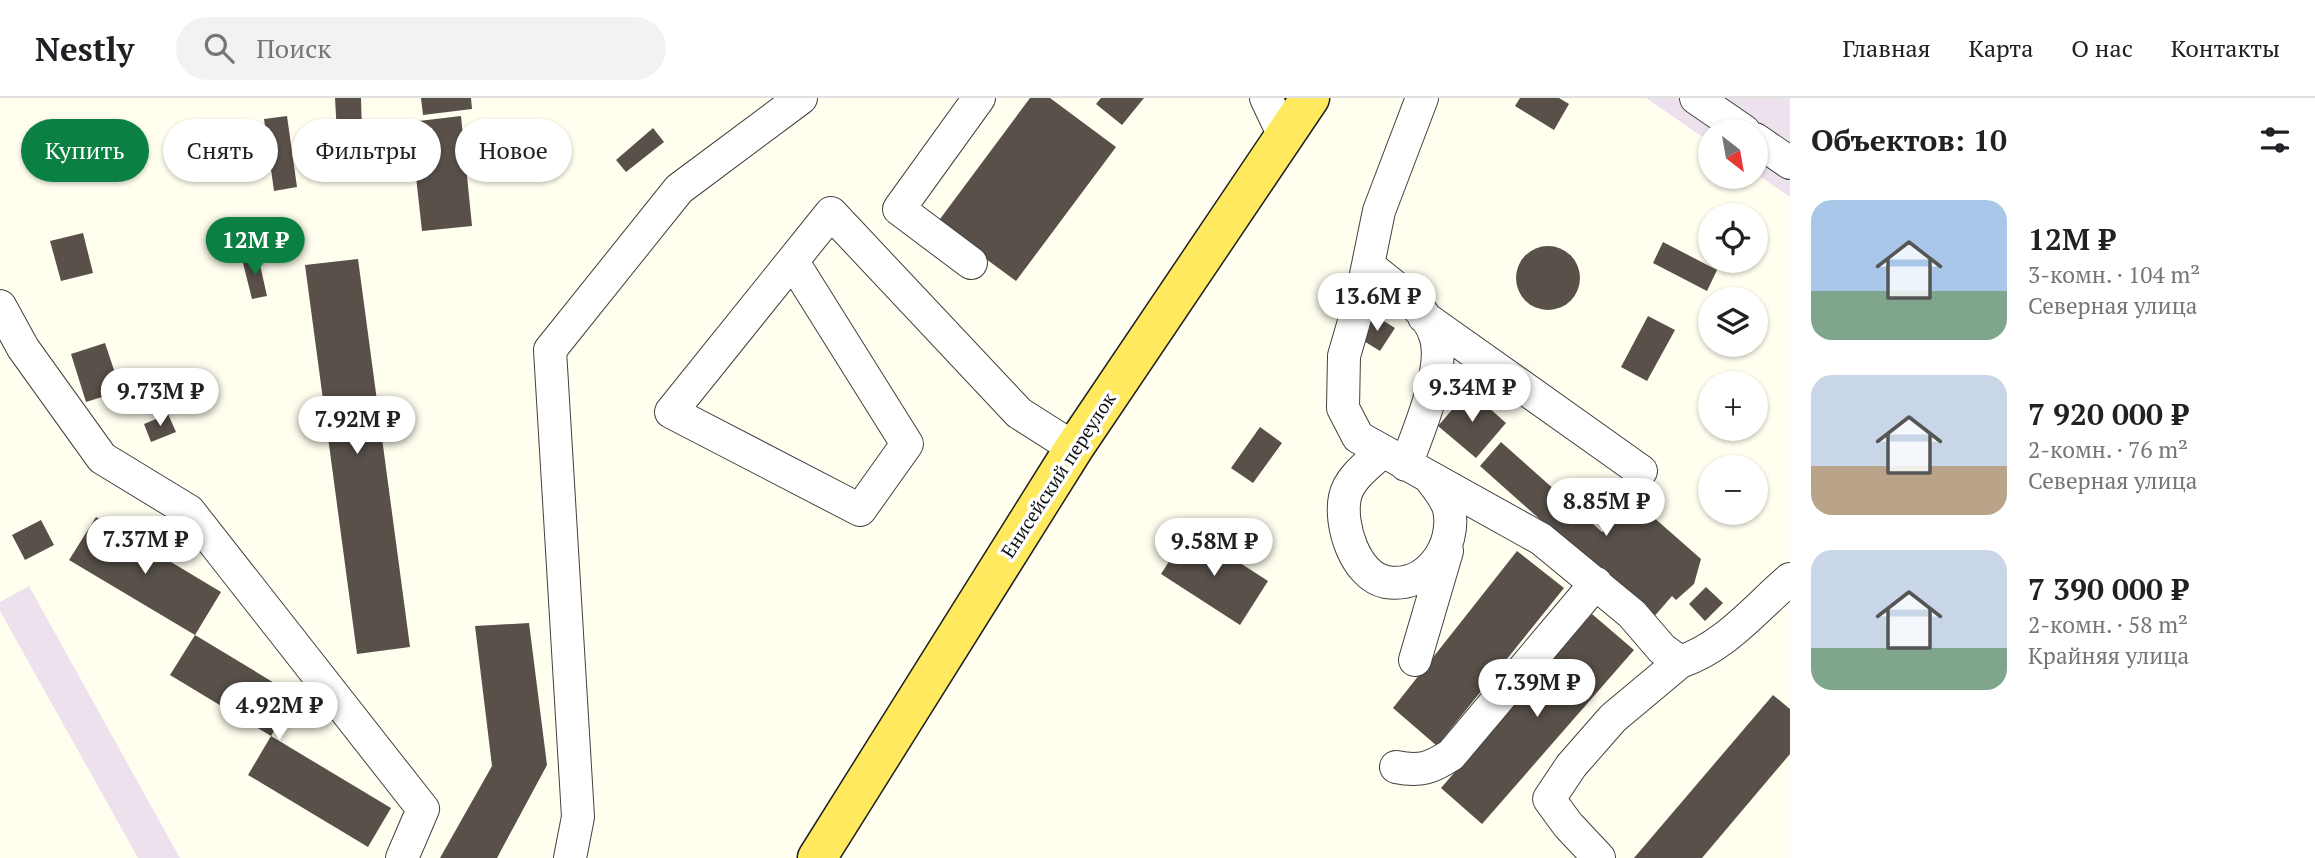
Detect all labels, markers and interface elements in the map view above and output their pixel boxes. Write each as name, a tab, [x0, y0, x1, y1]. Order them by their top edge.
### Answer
search box	[176, 17, 666, 80]
text: Nestly	[35, 27, 134, 70]
icon: search	[200, 29, 238, 67]
text: Поиск	[256, 31, 331, 65]
text: Главная	[1842, 32, 1930, 64]
text: Карта	[1968, 32, 2033, 64]
text: О нас	[2071, 32, 2133, 64]
text: Контакты	[2171, 32, 2280, 64]
chip: Купить	[21, 119, 149, 182]
chip: Снять	[163, 119, 278, 182]
chip: Фильтры	[292, 119, 441, 182]
chip: Новое	[455, 119, 572, 182]
north arrow	[1698, 119, 1768, 189]
map controls	[1698, 119, 1768, 525]
text: Объектов: 10	[1811, 120, 2007, 160]
icon: filters	[2256, 121, 2294, 159]
button: locate	[1698, 203, 1768, 273]
pin: 12M ₽	[206, 218, 304, 277]
text: 12M ₽	[2028, 219, 2115, 259]
text: 12M ₽	[222, 224, 288, 255]
icon: home	[1867, 228, 1951, 312]
text: 3-комн. · 104 m²	[2028, 259, 2200, 290]
pin: 13.6M ₽	[1312, 274, 1442, 333]
text: 13.6M ₽	[1334, 280, 1420, 311]
button: layers	[1698, 287, 1768, 357]
text: Северная улица	[2028, 290, 2197, 321]
pin: 9.34M ₽	[1407, 364, 1537, 424]
pin: 9.73M ₽	[95, 368, 225, 428]
text: 9.34M ₽	[1429, 371, 1515, 402]
button: +	[1698, 371, 1768, 441]
text: 9.73M ₽	[117, 375, 203, 406]
street label: Енисейский переулок	[995, 387, 1121, 562]
text: 7 920 000 ₽	[2028, 394, 2188, 434]
pin: 7.92M ₽	[292, 396, 422, 456]
text: 7.92M ₽	[314, 403, 400, 434]
icon: home	[1867, 403, 1951, 487]
text: 2-комн. · 76 m²	[2028, 434, 2188, 465]
button: −	[1698, 455, 1768, 525]
text: Северная улица	[2028, 465, 2197, 496]
pin: 8.85M ₽	[1541, 478, 1671, 538]
text: 8.85M ₽	[1563, 485, 1649, 516]
pin: 7.37M ₽	[80, 517, 210, 576]
pin: 9.58M ₽	[1149, 518, 1279, 578]
text: 7.37M ₽	[102, 523, 188, 554]
text: 9.58M ₽	[1171, 525, 1257, 556]
text: 7 390 000 ₽	[2028, 569, 2188, 609]
icon: home	[1867, 578, 1951, 662]
text: 2-комн. · 58 m²	[2028, 609, 2188, 640]
text: Крайняя улица	[2028, 640, 2189, 671]
pin: 7.39M ₽	[1472, 660, 1602, 719]
text: 7.39M ₽	[1494, 666, 1580, 697]
pin: 4.92M ₽	[214, 682, 344, 742]
text: 4.92M ₽	[236, 689, 322, 720]

